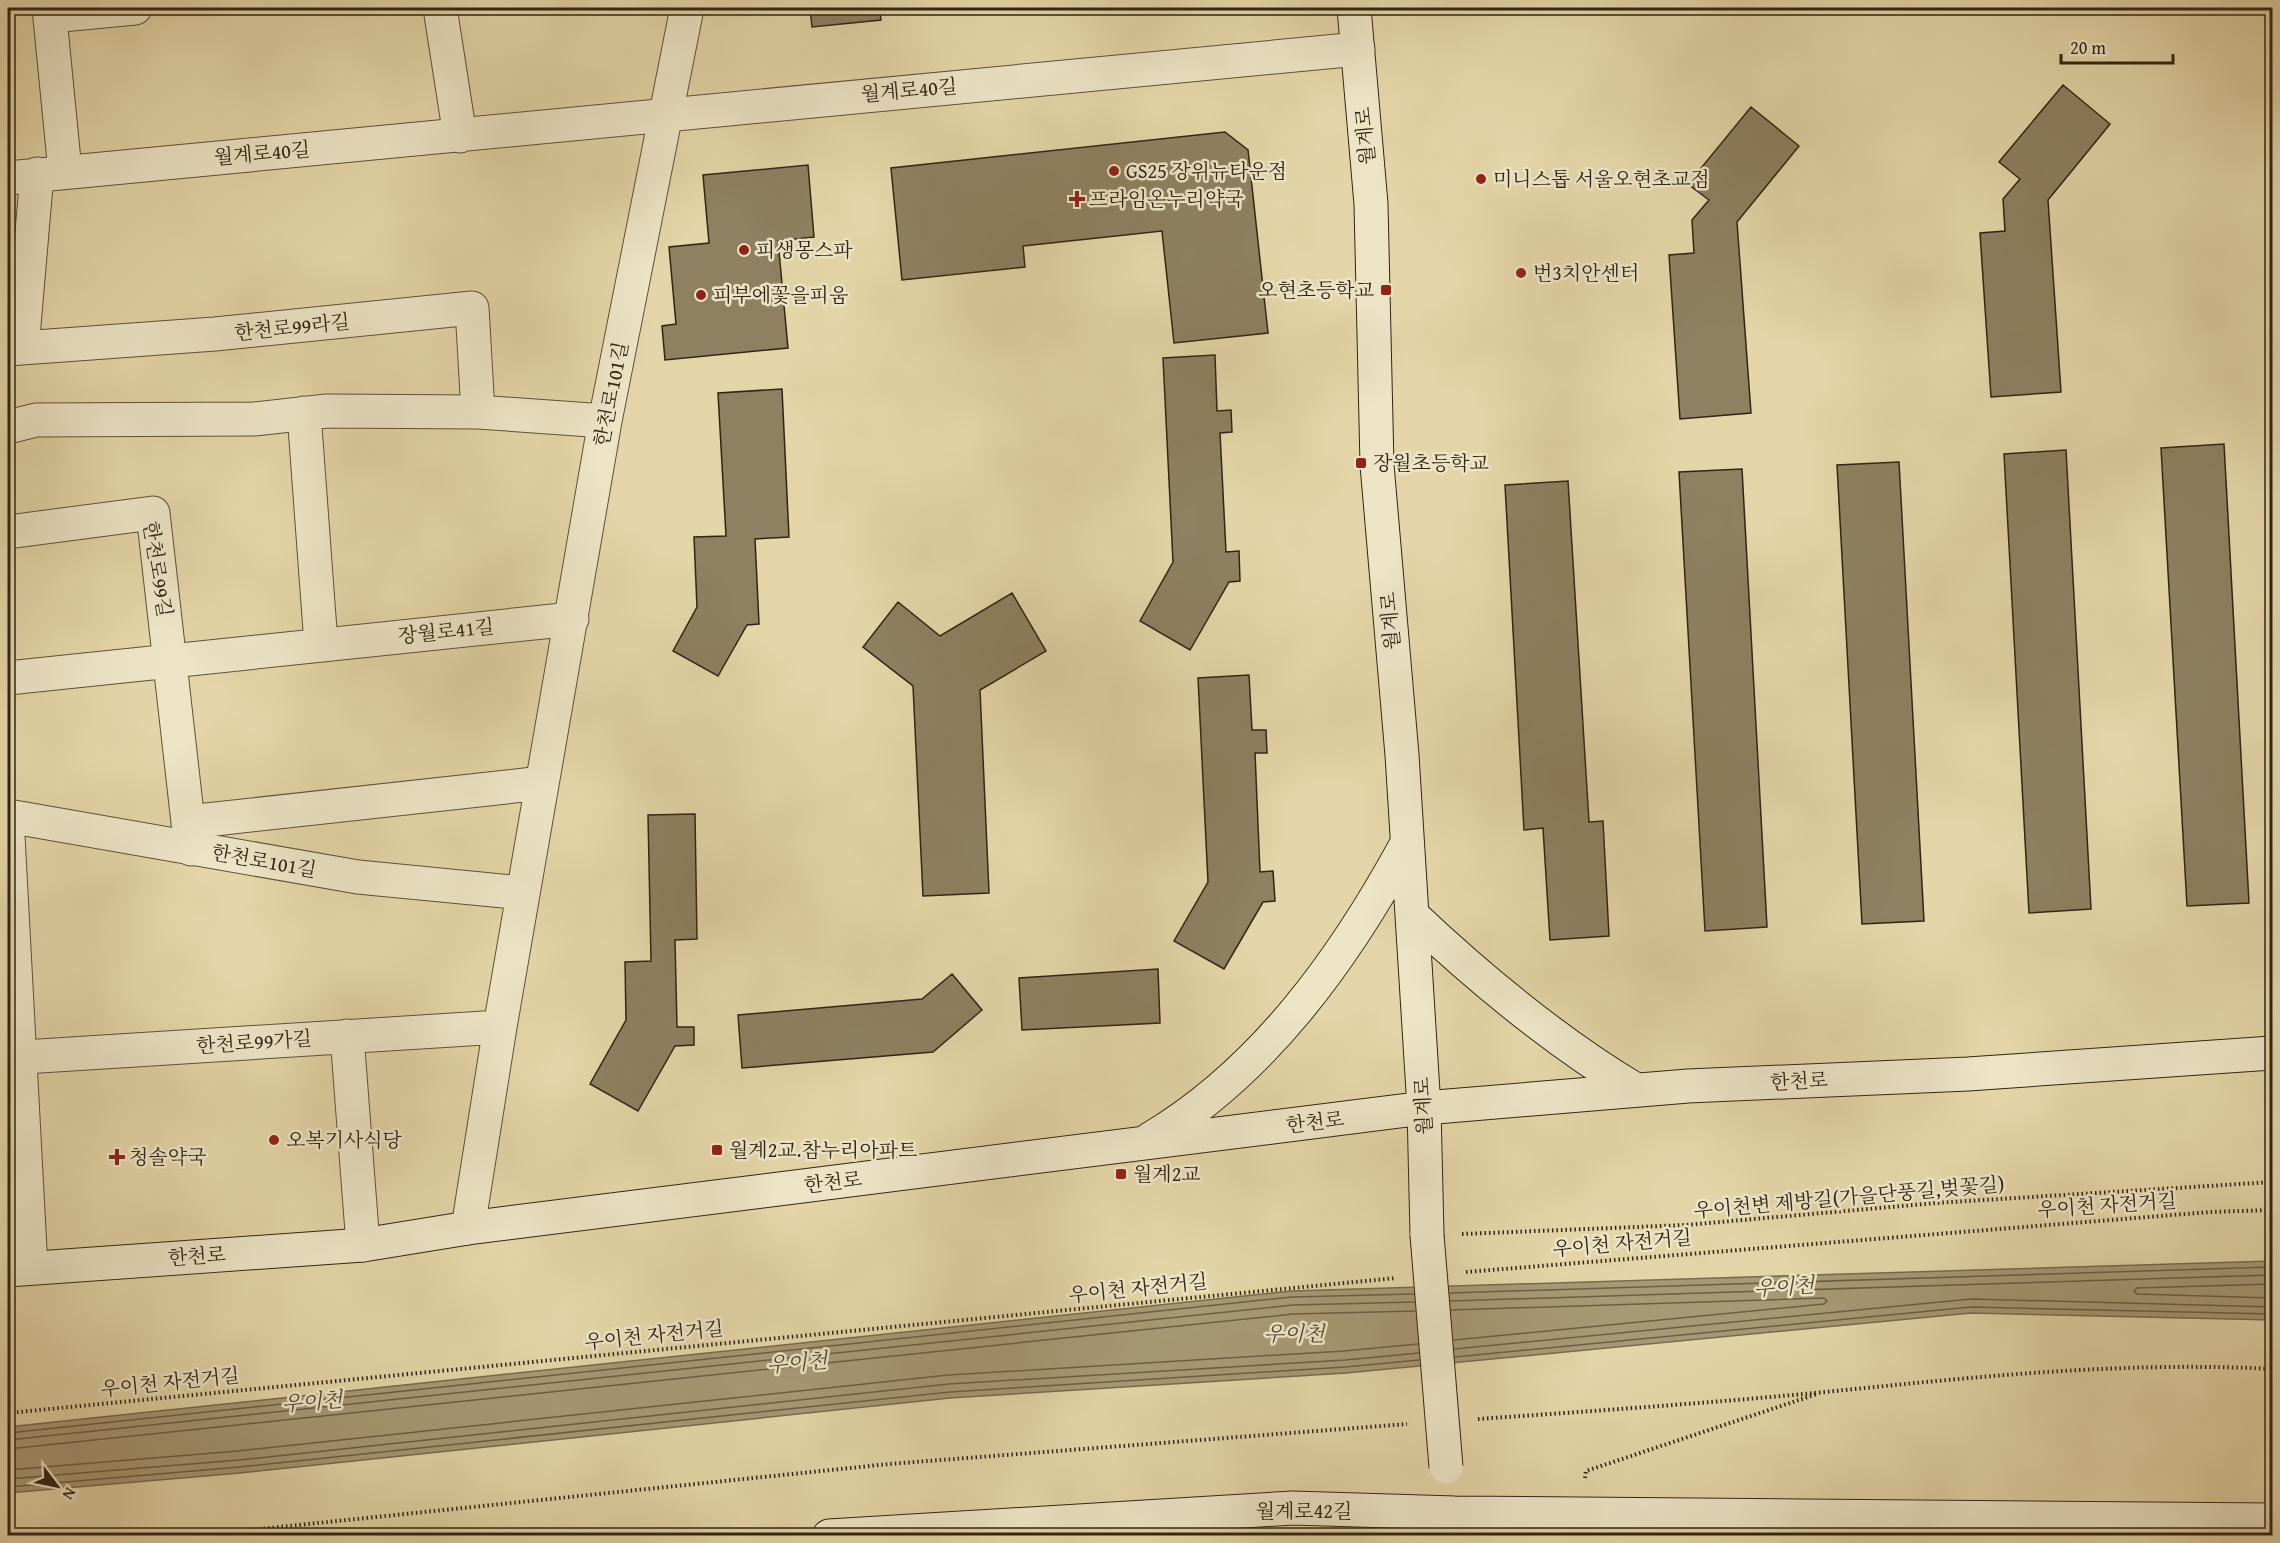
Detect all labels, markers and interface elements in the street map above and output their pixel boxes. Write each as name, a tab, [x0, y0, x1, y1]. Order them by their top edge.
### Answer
scale bar	[2061, 27, 2174, 65]
text: 20 m	[2070, 34, 2106, 61]
street label: 월계로40길	[860, 71, 958, 108]
street label: 월계로	[1348, 106, 1381, 166]
street label: 월계로40길	[213, 134, 311, 171]
place label: GS25 장위뉴타운점	[1126, 156, 1287, 185]
marker: GS25 장위뉴타운점	[1107, 164, 1121, 178]
place label: 미니스톱 서울오현초교점	[1493, 164, 1710, 193]
marker: 미니스톱 서울오현초교점	[1474, 172, 1488, 186]
place label: 프라임온누리약국	[1089, 184, 1244, 213]
marker: 프라임온누리약국	[1070, 192, 1084, 206]
place label: 피생몽스파	[756, 235, 853, 264]
marker: 피생몽스파	[737, 243, 751, 257]
place label: 번3치안센터	[1533, 258, 1639, 287]
marker: 번3치안센터	[1514, 266, 1528, 280]
place label: 오현초등학교	[1258, 275, 1375, 304]
place label: 피부에꽃을피움	[713, 280, 848, 309]
marker: 오현초등학교	[1379, 283, 1393, 297]
marker: 피부에꽃을피움	[694, 288, 708, 302]
street label: 한천로99라길	[233, 306, 351, 347]
street label: 한천로101길	[586, 339, 635, 449]
place label: 장월초등학교	[1373, 448, 1490, 477]
marker: 장월초등학교	[1354, 456, 1368, 470]
street label: 한천로99길	[137, 519, 180, 619]
street label: 월계로	[1373, 591, 1406, 651]
street label: 장월로41길	[396, 611, 495, 650]
street label: 한천로101길	[209, 837, 319, 884]
street label: 한천로99가길	[195, 1023, 313, 1060]
street label: 한천로	[1769, 1065, 1829, 1096]
street label: 월계로	[1407, 1076, 1438, 1136]
street label: 한천로	[1284, 1104, 1345, 1139]
place label: 오복기사식당	[286, 1125, 403, 1154]
marker: 오복기사식당	[267, 1133, 281, 1147]
place label: 월계2교.참누리아파트	[729, 1135, 917, 1164]
place label: 청솔약국	[129, 1142, 206, 1171]
marker: 월계2교.참누리아파트	[710, 1143, 724, 1157]
marker: 청솔약국	[110, 1150, 124, 1164]
place label: 월계2교	[1133, 1159, 1201, 1188]
street label: 한천로	[802, 1164, 863, 1199]
marker: 월계2교	[1114, 1167, 1128, 1181]
street label: 우이천변 제방길(가을단풍길,벚꽃길)	[1692, 1168, 2006, 1225]
street label: 우이천 자전거길	[2036, 1185, 2178, 1224]
street label: 우이천 자전거길	[1551, 1222, 1693, 1263]
street label: 한천로	[167, 1239, 227, 1272]
street label: 우이천 자전거길	[1067, 1266, 1209, 1309]
water label: 우이천	[1753, 1269, 1817, 1304]
street label: 우이천 자전거길	[583, 1313, 725, 1356]
water label: 우이천	[1264, 1318, 1326, 1349]
water label: 우이천	[765, 1344, 830, 1381]
street label: 우이천 자전거길	[99, 1360, 241, 1403]
water label: 우이천	[280, 1383, 345, 1420]
north arrow	[27, 1456, 87, 1516]
text: N	[57, 1483, 83, 1505]
street label: 월계로42길	[1256, 1496, 1352, 1525]

